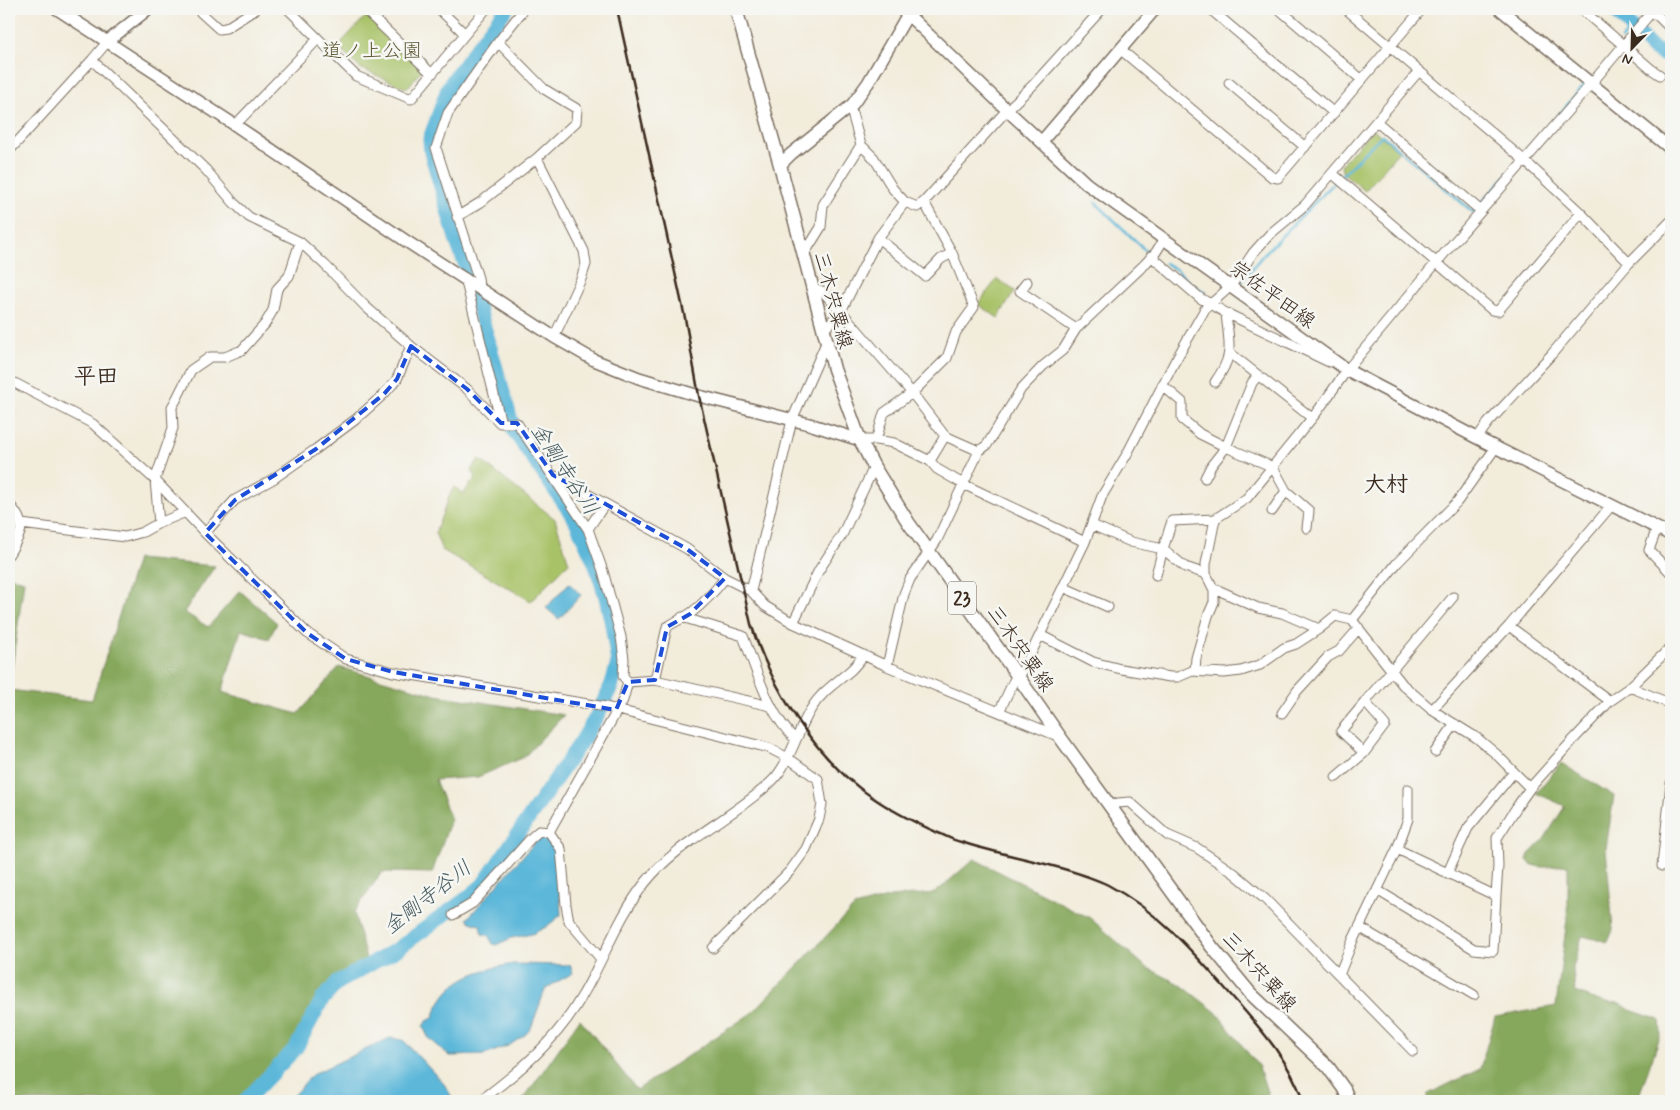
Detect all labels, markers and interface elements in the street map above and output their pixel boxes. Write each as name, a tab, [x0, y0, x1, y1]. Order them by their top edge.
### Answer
north arrow	[1608, 22, 1658, 72]
park label: 道ノ上公園	[322, 38, 422, 65]
text: N	[1620, 49, 1635, 69]
street label: 三木宍粟線	[807, 249, 859, 352]
street label: 宗佐平田線	[1224, 255, 1321, 336]
district label: 平田	[74, 363, 118, 391]
water label: 金剛寺谷川	[524, 418, 604, 521]
district label: 大村	[1364, 471, 1408, 499]
road number: 23	[948, 582, 976, 614]
street label: 三木宍粟線	[980, 600, 1060, 698]
water label: 金剛寺谷川	[378, 854, 478, 941]
street label: 三木宍粟線	[1215, 926, 1302, 1018]

